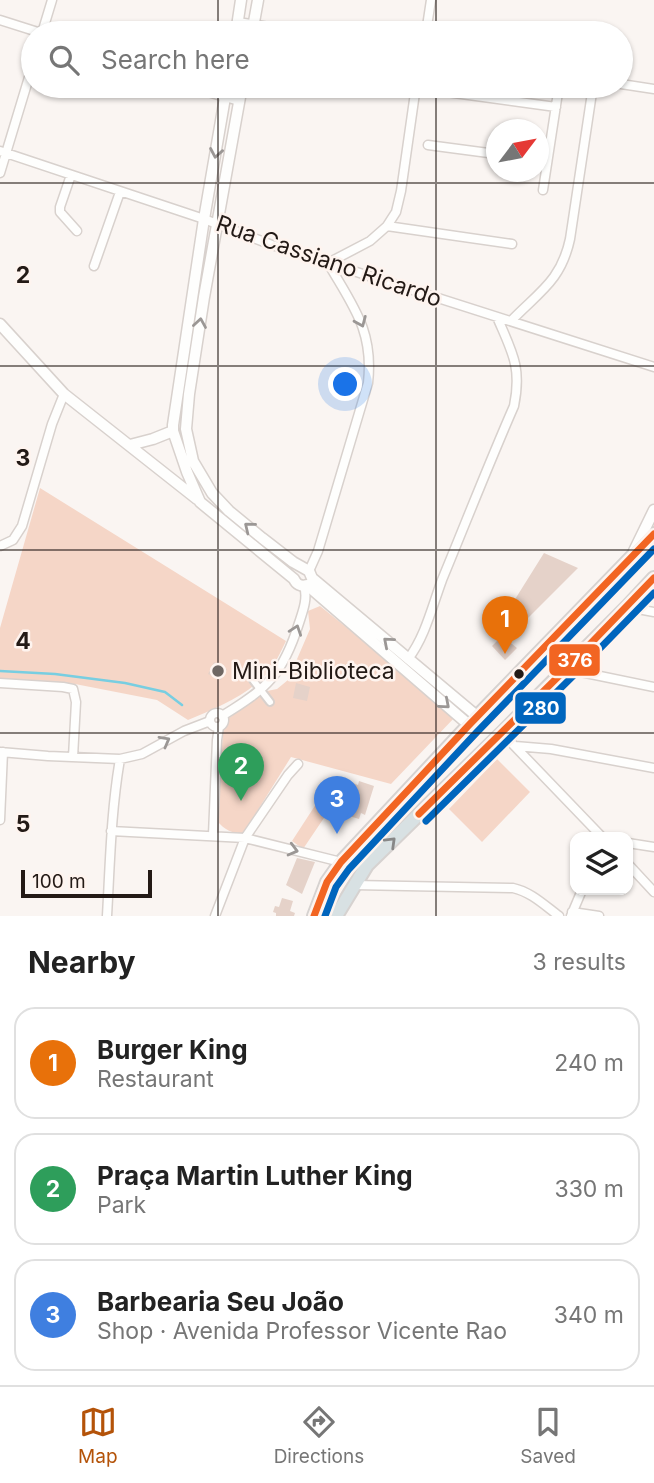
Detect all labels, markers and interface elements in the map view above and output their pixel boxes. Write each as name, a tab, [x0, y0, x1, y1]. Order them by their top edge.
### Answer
search box	[21, 21, 633, 98]
icon: search	[45, 41, 83, 79]
text: Search here	[101, 44, 250, 75]
north arrow	[486, 119, 549, 182]
one-way arrow	[209, 147, 224, 159]
street label: Rua Cassiano Ricardo	[212, 209, 446, 313]
text: 2	[16, 261, 30, 289]
one-way arrow	[352, 316, 366, 328]
one-way arrow	[192, 317, 207, 329]
your location	[328, 367, 362, 401]
text: 3	[16, 444, 30, 472]
one-way arrow	[244, 523, 257, 535]
pin: 1	[482, 596, 528, 654]
one-way arrow	[288, 624, 302, 637]
text: 4	[15, 627, 31, 655]
one-way arrow	[383, 638, 396, 650]
line badge: 376	[548, 643, 601, 677]
text: 376	[557, 649, 593, 672]
place label: Mini-Biblioteca	[232, 657, 395, 685]
marker: Mini-Biblioteca	[210, 663, 226, 679]
unlabelled marker	[512, 667, 526, 681]
line badge: 280	[514, 691, 567, 725]
one-way arrow	[437, 696, 450, 708]
text: 280	[522, 697, 560, 720]
one-way arrow	[158, 736, 170, 749]
pin: 2	[218, 743, 264, 801]
pin: 3	[314, 776, 360, 834]
text: 5	[16, 810, 30, 838]
map controls	[570, 832, 633, 895]
button: layers	[570, 832, 633, 895]
one-way arrow	[382, 837, 395, 850]
one-way arrow	[287, 842, 299, 856]
scale bar	[21, 867, 152, 899]
text: 100 m	[32, 870, 86, 893]
text: Nearby	[28, 944, 136, 980]
text: 3 results	[533, 948, 626, 976]
text: Burger King	[97, 1034, 248, 1065]
text: 1	[48, 1049, 58, 1077]
text: 240 m	[554, 1049, 624, 1077]
text: Restaurant	[97, 1065, 214, 1093]
text: Praça Martin Luther King	[97, 1160, 413, 1191]
text: 2	[46, 1175, 60, 1203]
text: 330 m	[554, 1175, 624, 1203]
text: Park	[97, 1191, 146, 1219]
text: Barbearia Seu João	[97, 1286, 344, 1317]
text: 3	[46, 1301, 60, 1329]
text: 340 m	[554, 1301, 624, 1329]
text: Shop · Avenida Professor Vicente Rao	[97, 1317, 507, 1345]
tab: Map	[78, 1403, 118, 1468]
tab: Directions	[274, 1403, 364, 1468]
tab: Saved	[520, 1403, 576, 1468]

